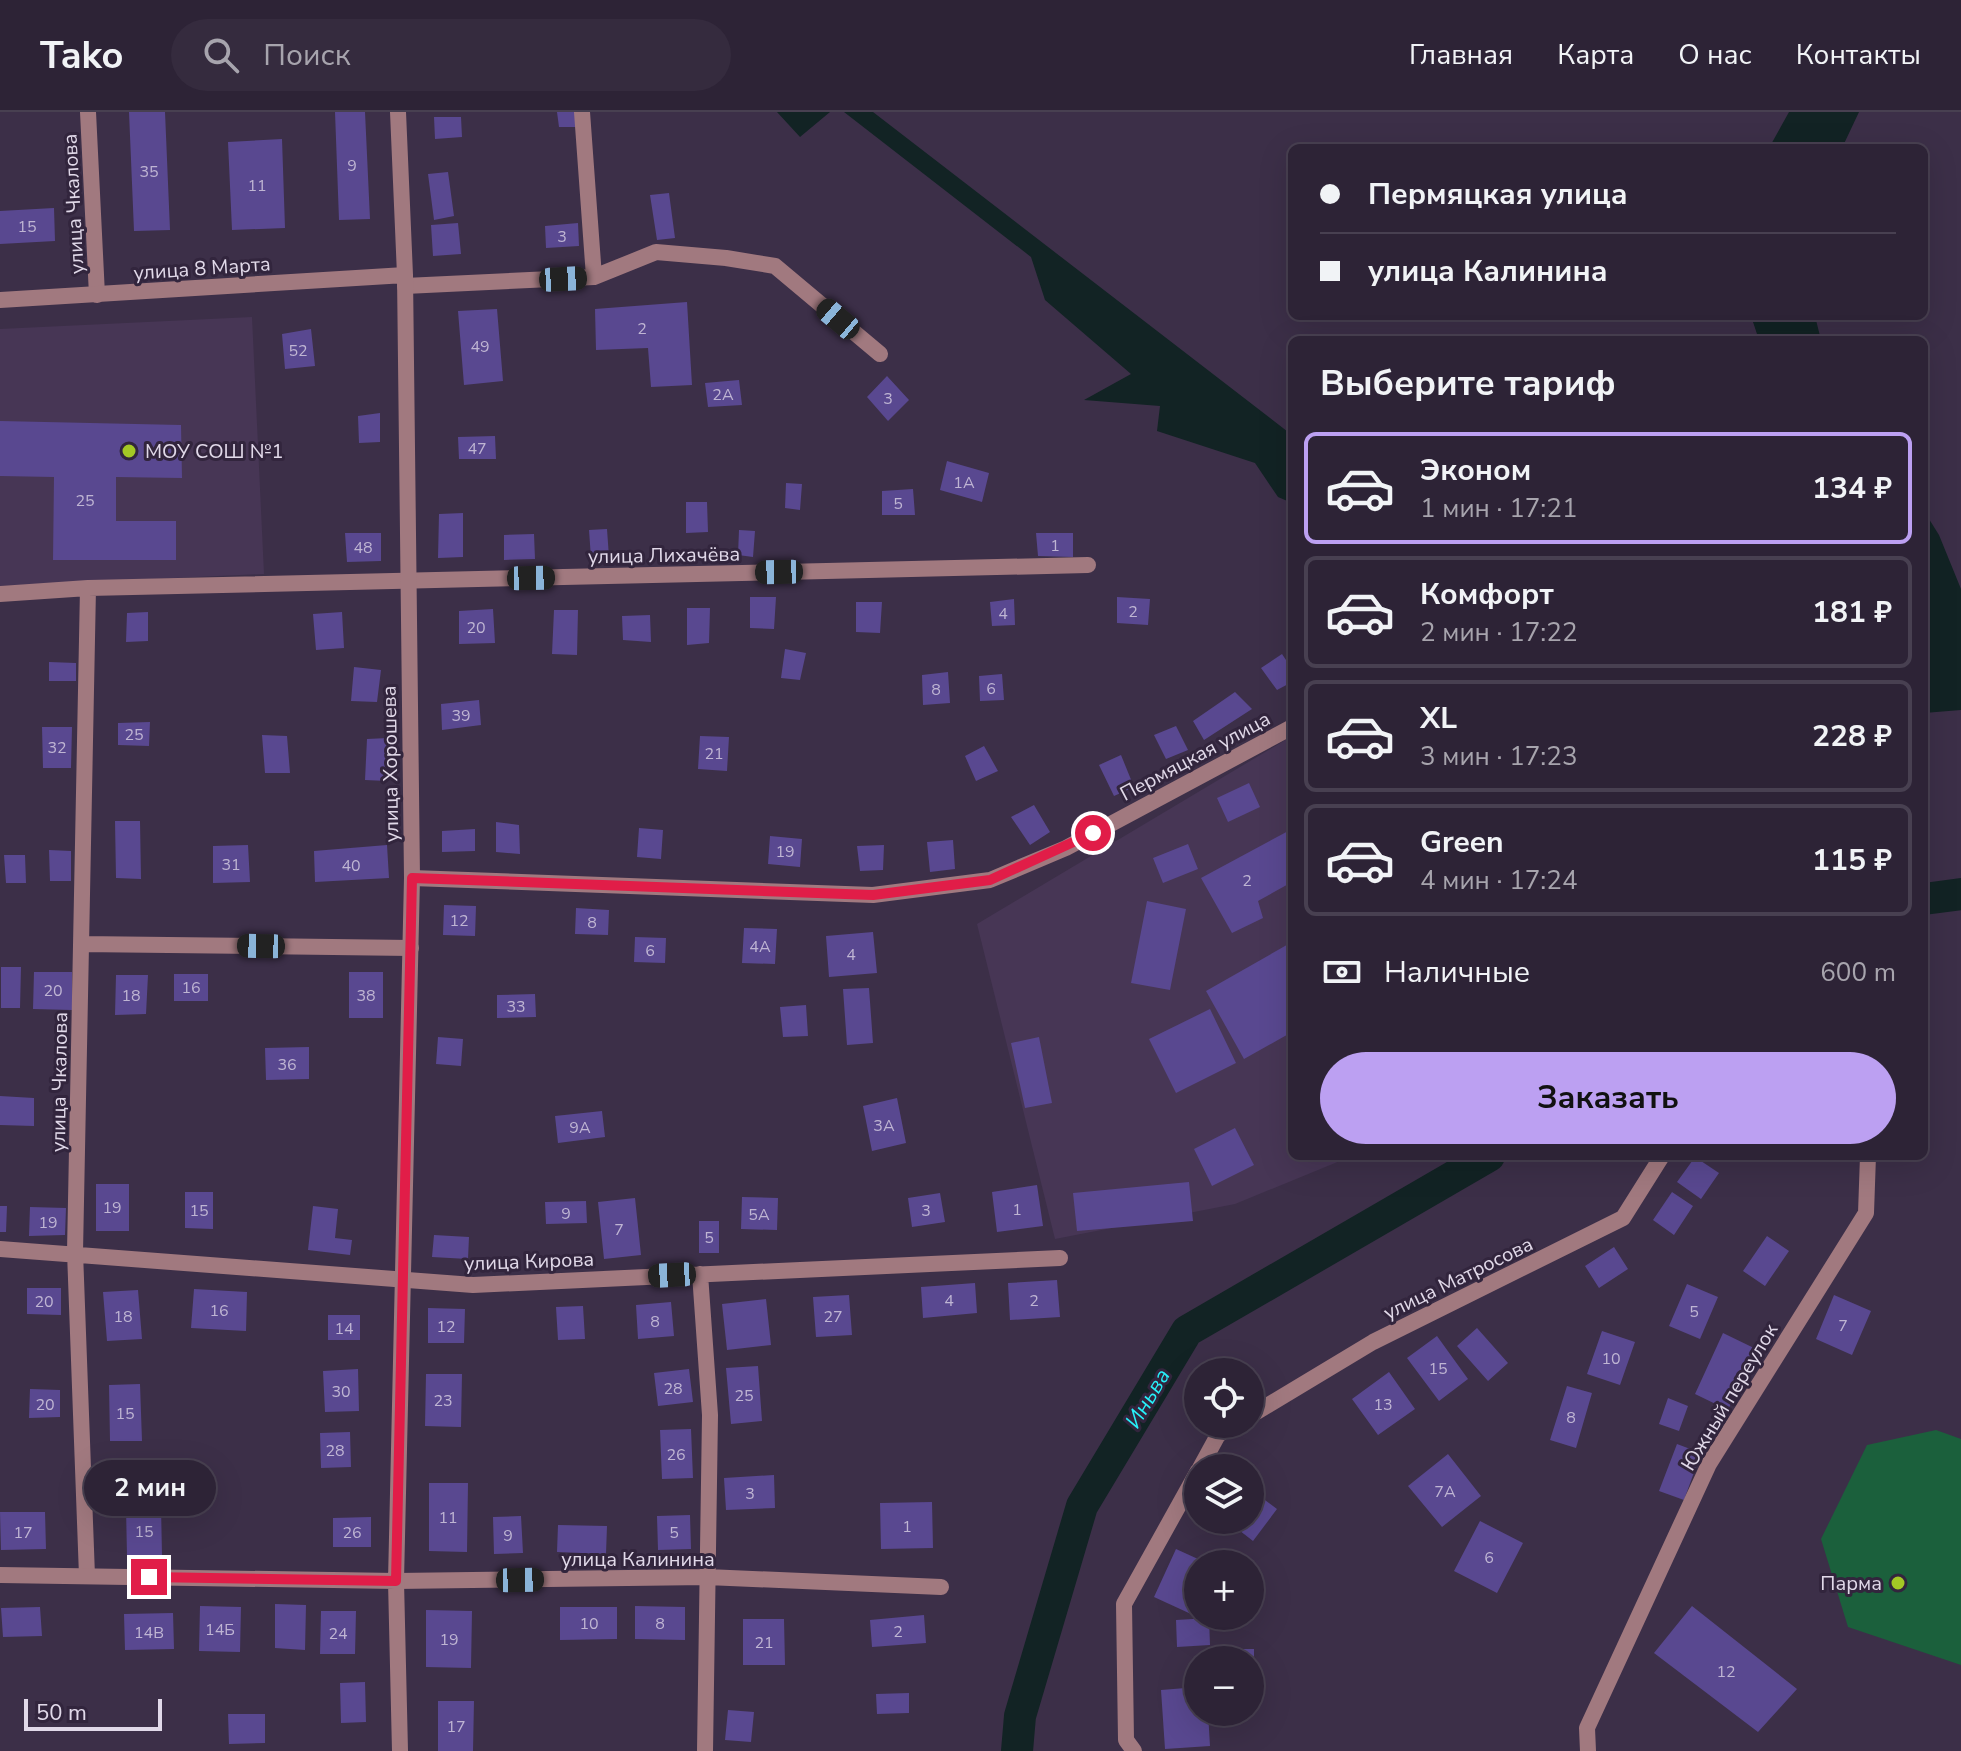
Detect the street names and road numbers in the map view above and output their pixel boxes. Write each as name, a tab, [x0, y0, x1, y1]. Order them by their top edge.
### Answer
street label: улица Чкалова	[56, 133, 91, 275]
street label: улица 8 Марта	[133, 250, 272, 287]
street label: улица Лихачёва	[588, 541, 740, 570]
street label: улица Хорошева	[376, 685, 405, 843]
street label: Пермяцкая улица	[1115, 705, 1275, 808]
street label: улица Чкалова	[45, 1012, 74, 1152]
street label: улица Матросова	[1379, 1231, 1538, 1326]
street label: улица Кирова	[463, 1246, 595, 1277]
street label: Южный переулок	[1675, 1318, 1784, 1476]
street label: улица Калинина	[561, 1546, 715, 1573]

